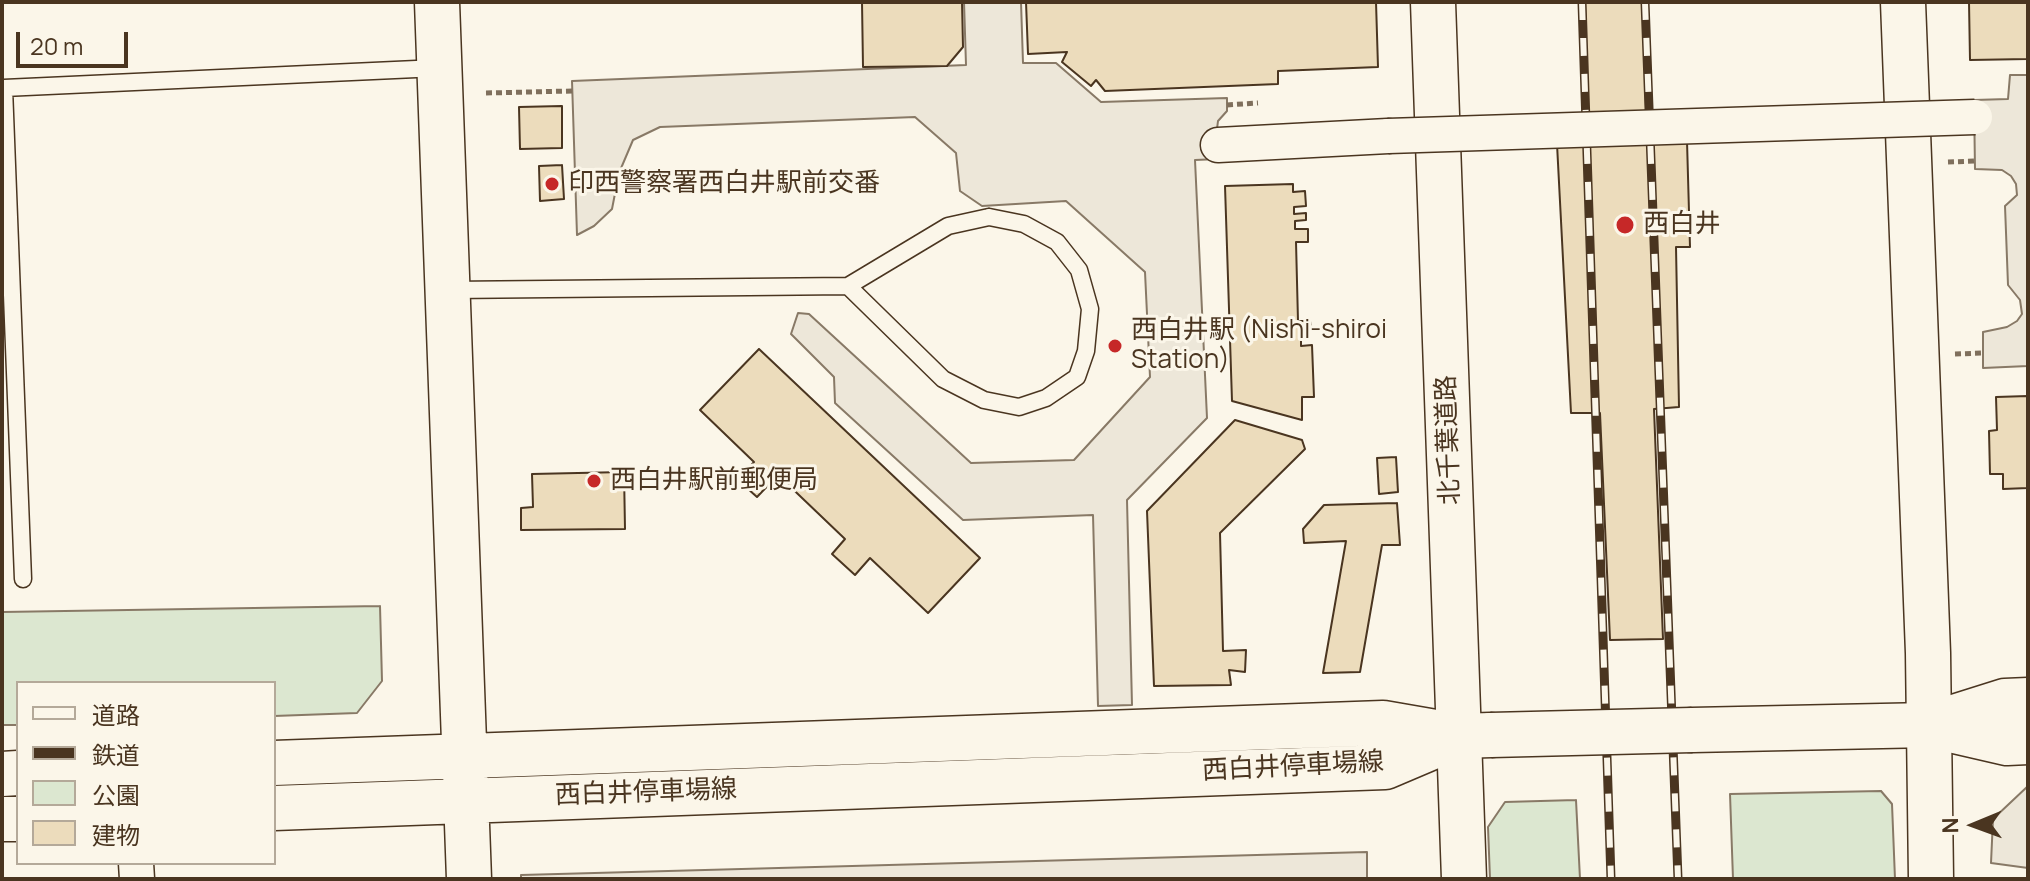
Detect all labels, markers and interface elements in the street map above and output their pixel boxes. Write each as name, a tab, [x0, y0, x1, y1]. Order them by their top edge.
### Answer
scale bar	[20, 16, 132, 66]
text: 20 m	[30, 29, 83, 62]
place label: 印西警察署西白井駅前交番	[568, 168, 880, 200]
marker: 印西警察署西白井駅前交番	[543, 175, 561, 193]
place label: 西白井	[1643, 209, 1721, 241]
marker: 西白井	[1614, 214, 1636, 236]
place label: 西白井駅 (Nishi-shiroi Station)	[1131, 315, 1387, 376]
marker: 西白井駅 (Nishi-shiroi Station)	[1106, 337, 1124, 355]
street label: 北千葉道路	[1431, 374, 1467, 506]
place label: 西白井駅前郵便局	[610, 465, 818, 497]
marker: 西白井駅前郵便局	[585, 472, 603, 490]
legend	[16, 681, 276, 865]
text: 道路	[92, 698, 140, 731]
text: 鉄道	[92, 738, 140, 771]
street label: 西白井停車場線	[1201, 747, 1385, 787]
street label: 西白井停車場線	[555, 774, 737, 812]
text: 公園	[92, 778, 140, 811]
north arrow	[1934, 785, 2014, 865]
text: N	[1935, 817, 1965, 834]
text: 建物	[92, 818, 140, 851]

